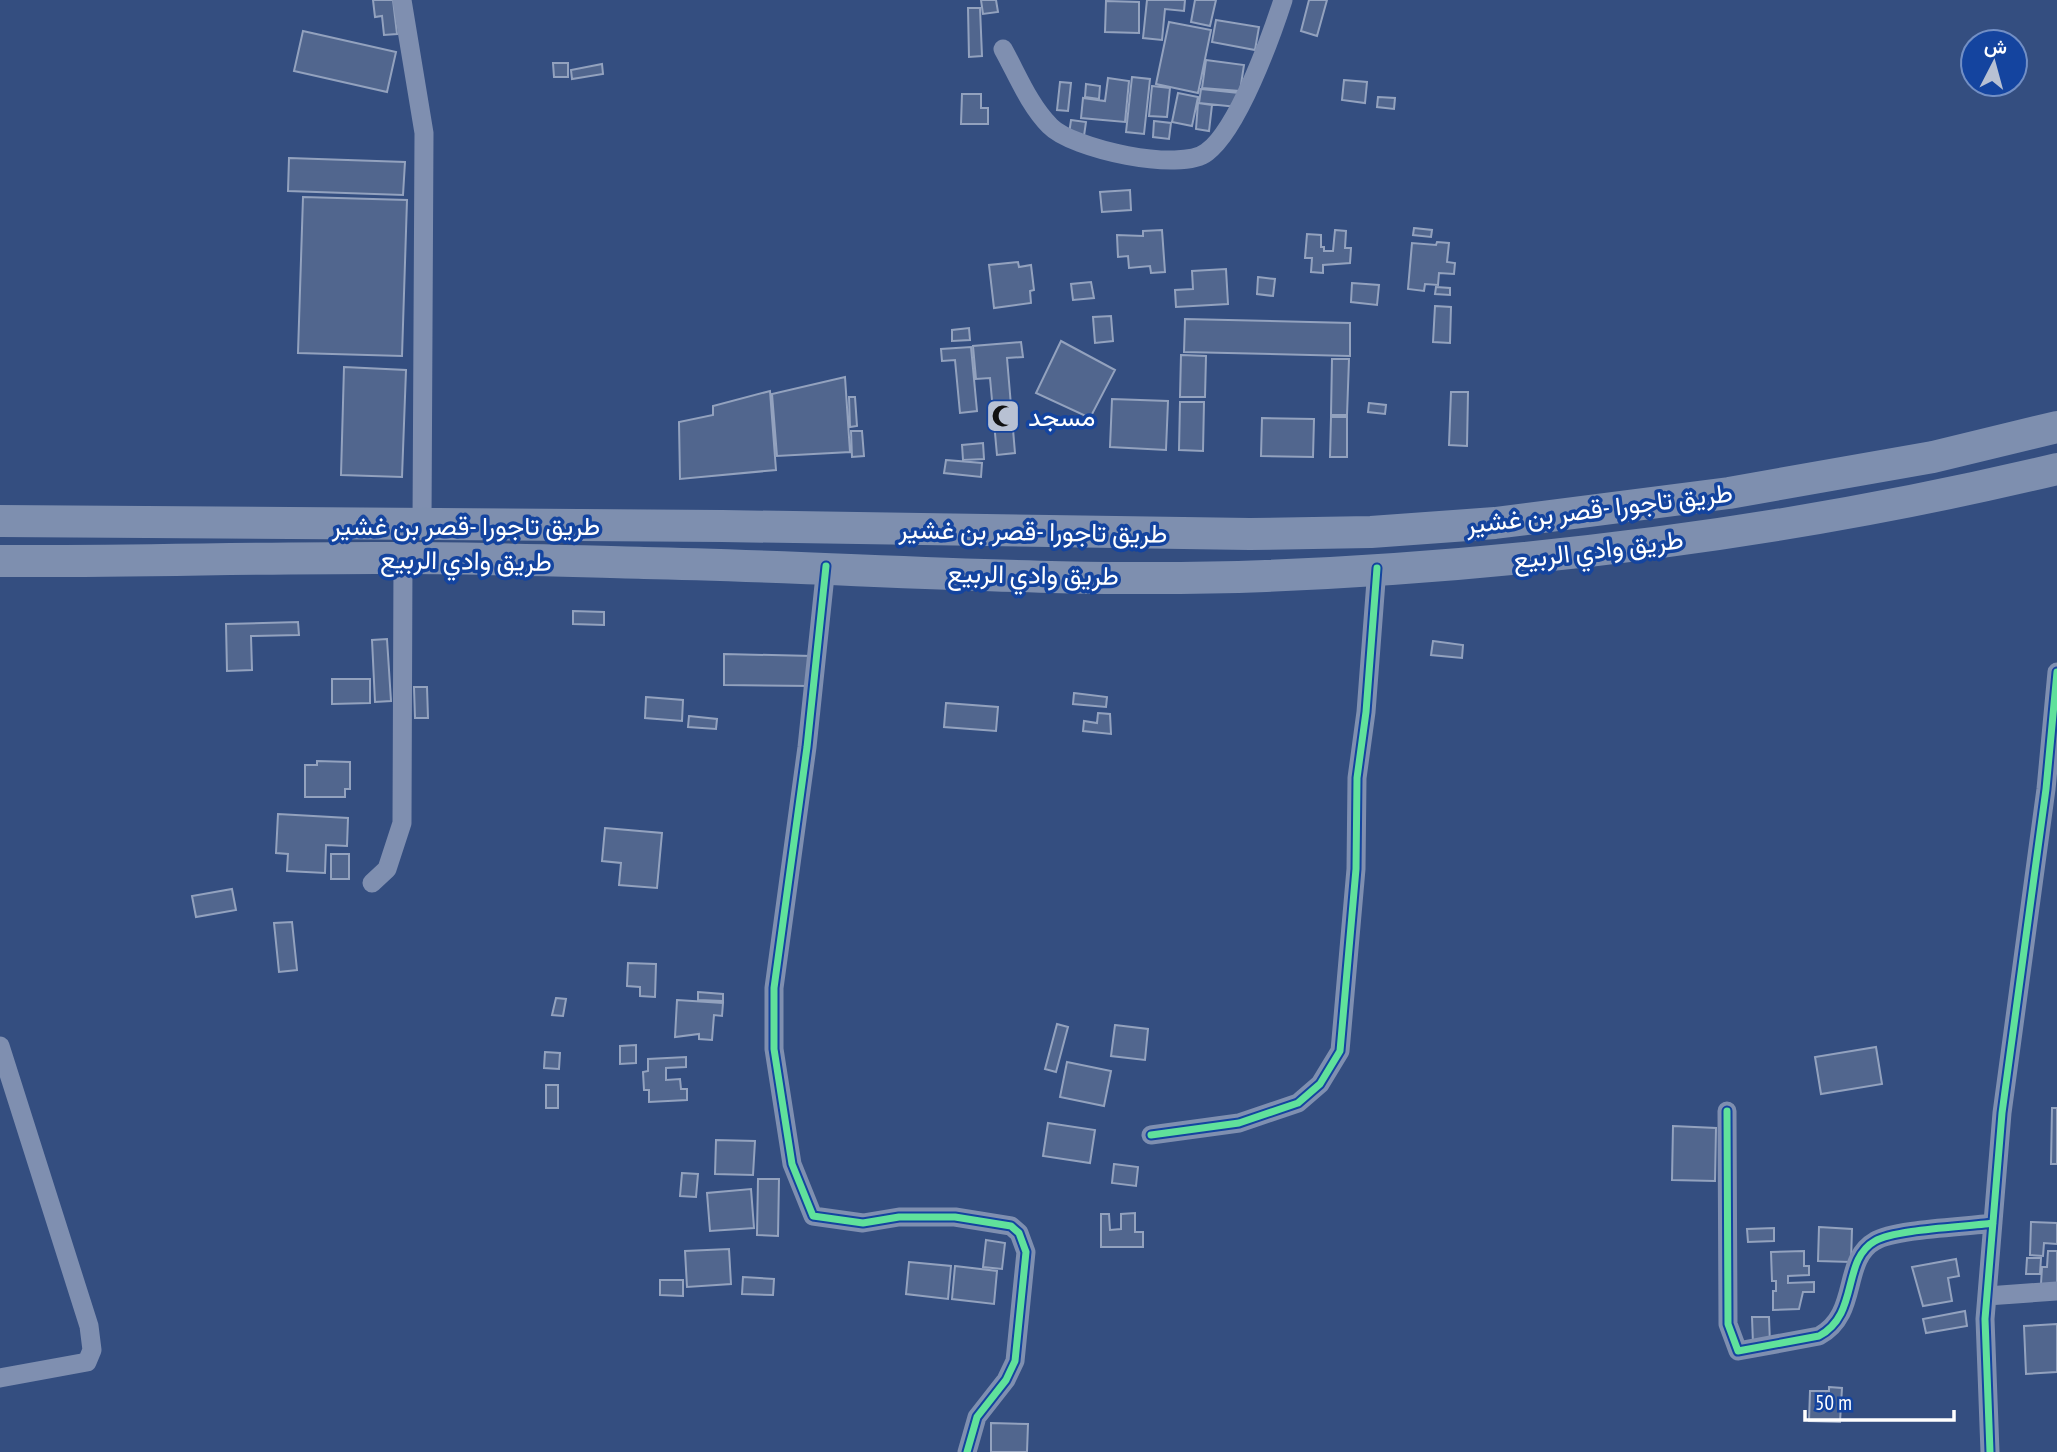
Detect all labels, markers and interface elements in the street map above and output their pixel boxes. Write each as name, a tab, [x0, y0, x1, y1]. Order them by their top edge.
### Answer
north arrow	[1959, 28, 2029, 98]
text: ش	[1983, 33, 2009, 59]
mosque icon: مسجد	[984, 397, 1022, 435]
place label: مسجد	[1028, 400, 1095, 433]
street label: طريق تاجورا -قصر بن غشير	[1463, 475, 1734, 541]
street label: طريق تاجورا -قصر بن غشير	[331, 509, 600, 542]
street label: طريق تاجورا -قصر بن غشير	[897, 512, 1168, 550]
street label: طريق وادي الربيع	[1511, 522, 1686, 581]
street label: طريق وادي الربيع	[380, 542, 552, 583]
street label: طريق وادي الربيع	[947, 556, 1119, 597]
scale bar	[1805, 1378, 1954, 1422]
text: 50 m	[1815, 1389, 1852, 1416]

